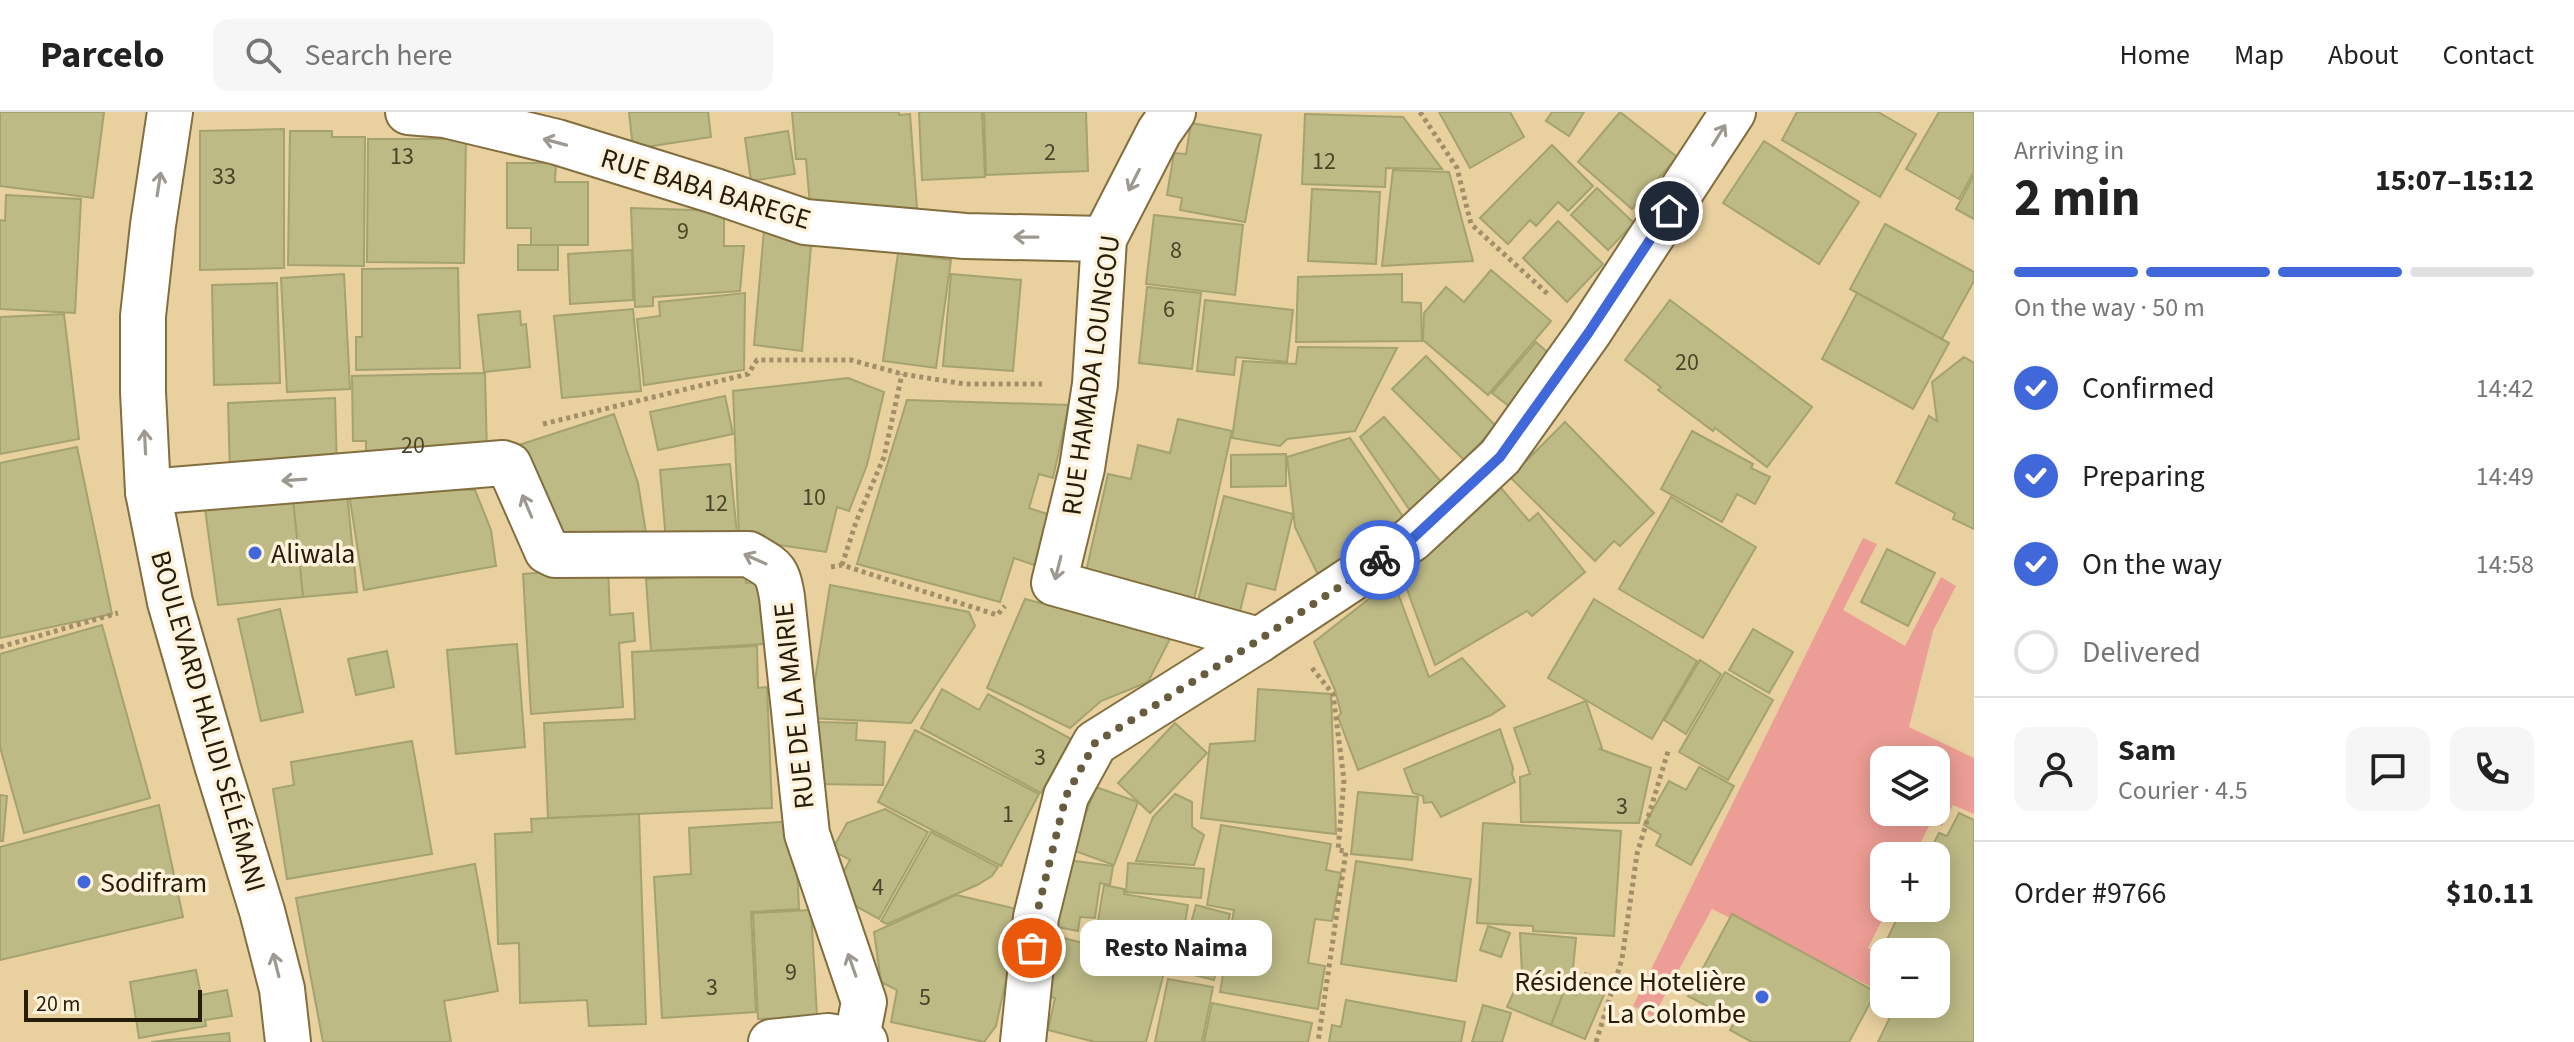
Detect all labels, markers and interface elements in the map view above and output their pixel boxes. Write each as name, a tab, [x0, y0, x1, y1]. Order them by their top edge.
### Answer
search box	[213, 19, 773, 91]
text: Parcelo	[40, 28, 165, 82]
icon: search	[241, 33, 285, 77]
text: Search here	[305, 34, 452, 77]
text: Home	[2119, 35, 2190, 75]
text: Map	[2234, 35, 2284, 75]
text: About	[2328, 35, 2399, 75]
text: Contact	[2443, 35, 2534, 75]
one-way arrow	[1712, 124, 1728, 147]
text: Arriving in	[2014, 132, 2124, 169]
one-way arrow	[543, 134, 569, 149]
house number: 2	[1044, 135, 1056, 170]
street label: RUE BABA BAREGE	[596, 138, 816, 240]
house number: 13	[390, 139, 414, 174]
house number: 12	[1312, 144, 1336, 179]
house number: 33	[212, 159, 236, 194]
text: 15:07–15:12	[2375, 159, 2534, 202]
text: 2 min	[2014, 162, 2141, 236]
one-way arrow	[1126, 167, 1142, 191]
one-way arrow	[152, 171, 167, 197]
pin	[1635, 177, 1703, 245]
icon: home	[1647, 189, 1691, 233]
house number: 9	[677, 214, 689, 249]
one-way arrow	[1013, 229, 1040, 245]
street label: RUE HAMADA LOUNGOU	[1052, 232, 1130, 518]
house number: 8	[1170, 233, 1182, 268]
text: On the way · 50 m	[2014, 289, 2205, 326]
house number: 6	[1163, 292, 1175, 327]
house number: 20	[1675, 345, 1699, 380]
icon: check	[2014, 366, 2058, 410]
text: Confirmed	[2082, 367, 2215, 410]
text: 14:42	[2476, 370, 2534, 407]
house number: 20	[401, 428, 425, 463]
one-way arrow	[138, 430, 153, 456]
icon: check	[2014, 454, 2058, 498]
text: Preparing	[2082, 455, 2205, 498]
text: 14:49	[2476, 458, 2534, 495]
one-way arrow	[282, 473, 308, 488]
house number: 10	[802, 480, 826, 515]
house number: 12	[704, 486, 728, 521]
one-way arrow	[518, 494, 533, 518]
courier	[1340, 520, 1420, 600]
place label: Aliwala	[271, 534, 355, 574]
icon: bike	[1358, 538, 1402, 582]
icon: check	[2014, 542, 2058, 586]
text: On the way	[2082, 543, 2222, 586]
marker: Aliwala	[246, 544, 264, 562]
street label: BOULEVARD HALIDI SÉLÉMANI	[140, 546, 276, 897]
text: 14:58	[2476, 546, 2534, 583]
one-way arrow	[743, 551, 767, 566]
one-way arrow	[1049, 555, 1064, 581]
street label: RUE DE LA MAIRIE	[763, 601, 825, 811]
text: Delivered	[2082, 631, 2201, 674]
button: person	[2014, 727, 2098, 811]
button: chat	[2346, 727, 2430, 811]
button: phone	[2450, 727, 2534, 811]
text: Sam	[2118, 729, 2176, 772]
house number: 3	[1034, 740, 1046, 775]
map controls	[1870, 746, 1950, 1018]
button: layers	[1870, 746, 1950, 826]
text: Courier · 4.5	[2118, 772, 2248, 809]
house number: 3	[1616, 789, 1628, 824]
house number: 1	[1002, 797, 1014, 832]
button: +	[1870, 842, 1950, 922]
place label: Sodifram	[100, 863, 207, 903]
house number: 4	[872, 870, 884, 905]
text: Order #9766	[2014, 872, 2167, 915]
text: $10.11	[2446, 872, 2534, 915]
marker: Sodifram	[75, 873, 93, 891]
pin	[998, 914, 1066, 982]
callout: Resto Naima	[1080, 920, 1272, 976]
icon: bag	[1010, 926, 1054, 970]
text: Resto Naima	[1104, 929, 1248, 966]
button: −	[1870, 938, 1950, 1018]
one-way arrow	[267, 953, 282, 979]
one-way arrow	[843, 953, 858, 978]
house number: 9	[785, 955, 797, 990]
place label: Résidence Hotelière La Colombe	[1514, 962, 1746, 1034]
house number: 3	[706, 970, 718, 1005]
house number: 5	[919, 980, 931, 1015]
scale bar	[24, 986, 202, 1022]
text: 20 m	[36, 988, 81, 1020]
marker: Résidence Hotelière La Colombe	[1753, 988, 1771, 1006]

